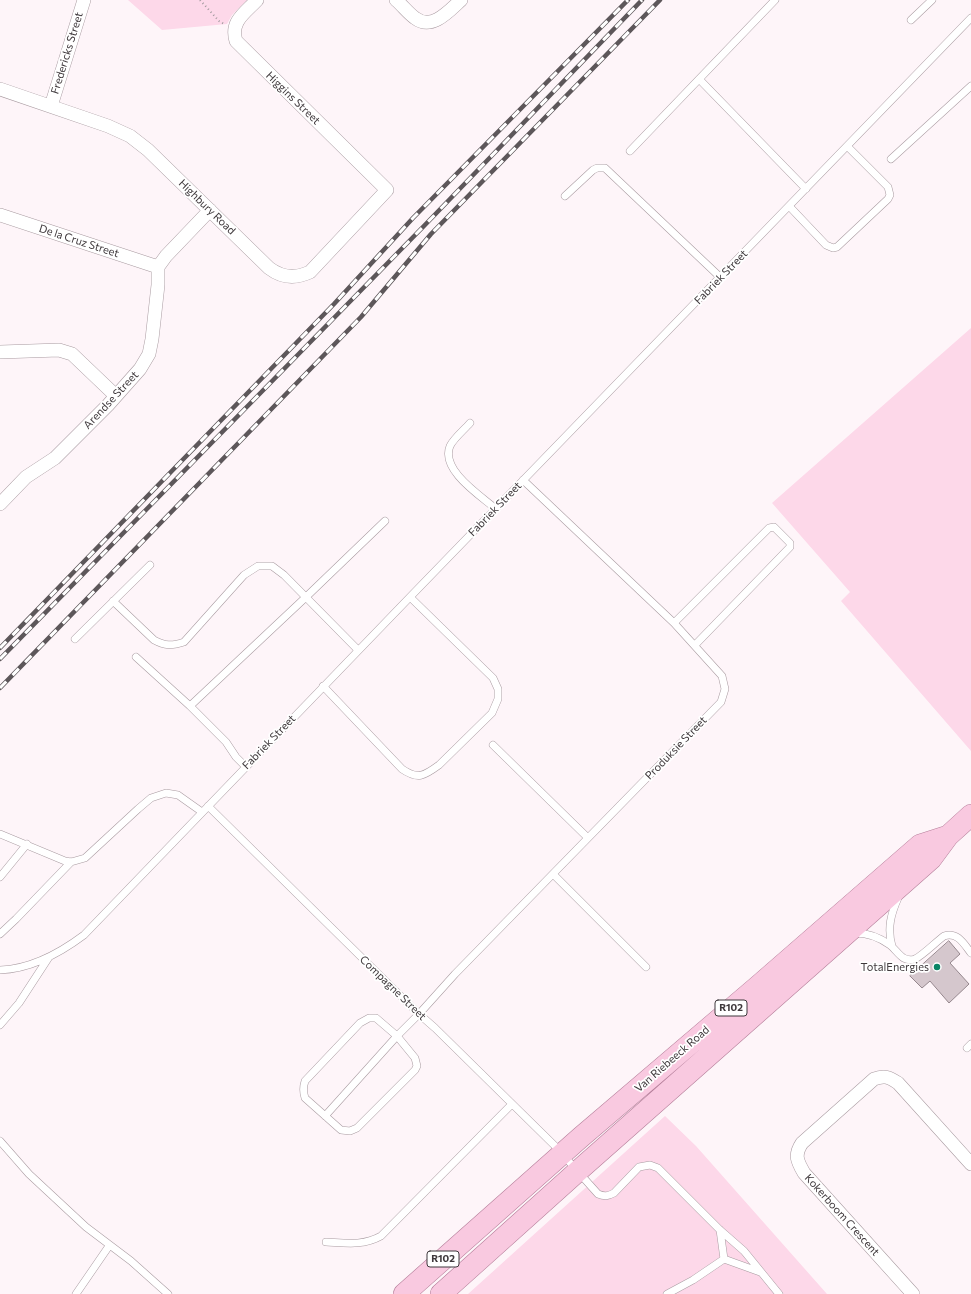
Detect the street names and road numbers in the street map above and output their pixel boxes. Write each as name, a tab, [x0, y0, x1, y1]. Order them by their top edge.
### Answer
street label: Fredericks Street	[48, 10, 86, 96]
street label: Higgins Street	[263, 69, 323, 127]
street label: Highbury Road	[176, 177, 238, 237]
street label: De la Cruz Street	[37, 222, 121, 260]
street label: Fabriek Street	[692, 247, 750, 307]
street label: Arendse Street	[81, 368, 141, 432]
street label: Fabriek Street	[466, 479, 524, 539]
street label: Fabriek Street	[240, 712, 298, 772]
street label: Produksie Street	[642, 714, 710, 782]
street label: Compagne Street	[357, 953, 429, 1023]
road number: R102	[715, 1000, 747, 1016]
street label: Van Riebeeck Road	[632, 1023, 712, 1095]
street label: Kokerboom Crescent	[802, 1171, 882, 1259]
road number: R102	[427, 1251, 459, 1267]

